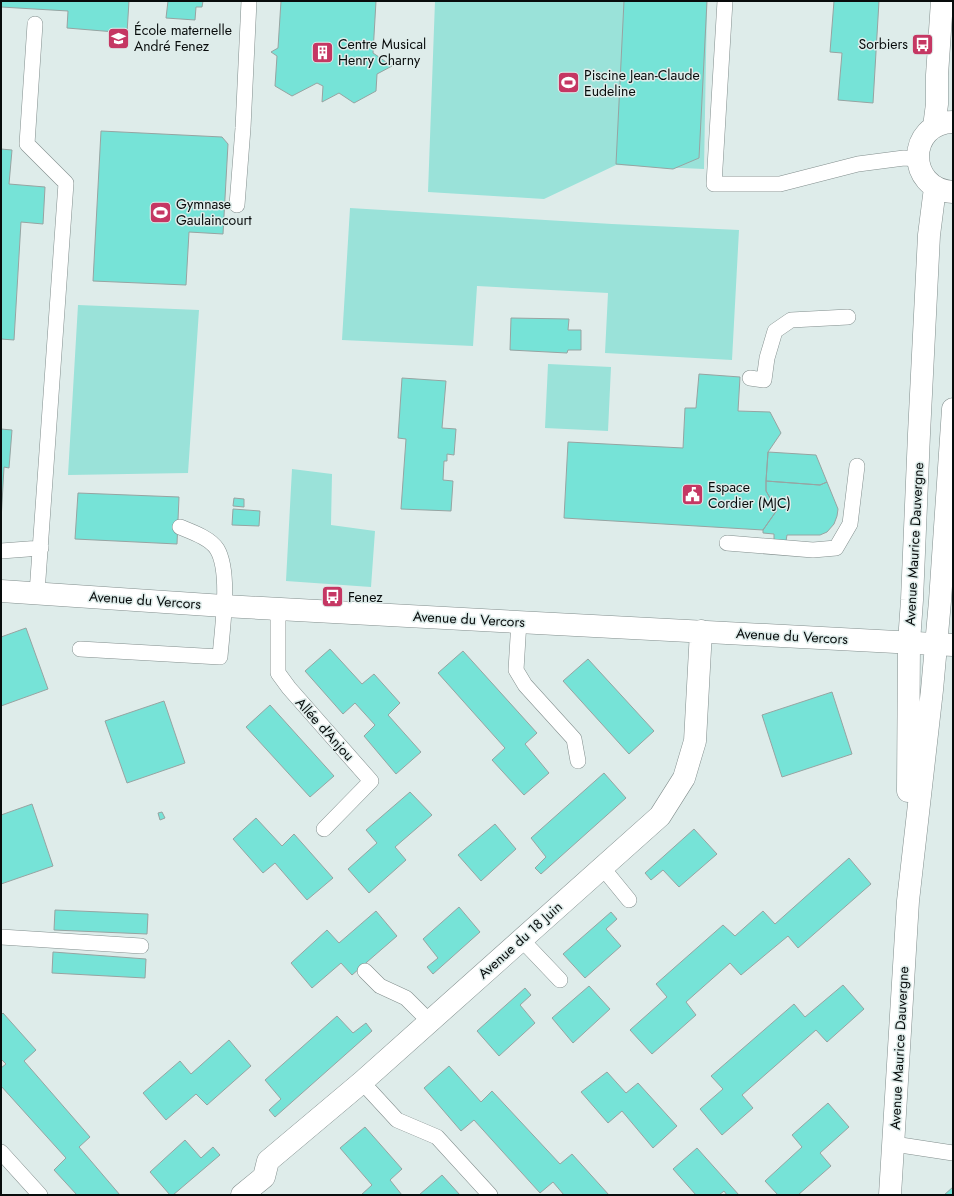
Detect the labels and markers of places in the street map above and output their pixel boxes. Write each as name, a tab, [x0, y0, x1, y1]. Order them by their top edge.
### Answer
place label: École maternelle André Fenez	[134, 20, 232, 56]
school or university icon: École maternelle André Fenez	[105, 25, 131, 51]
bus stop icon: Sorbiers	[910, 31, 936, 57]
place label: Centre Musical Henry Charny	[338, 34, 426, 70]
place label: Sorbiers	[859, 34, 908, 54]
building icon: Centre Musical Henry Charny	[309, 39, 335, 65]
place label: Piscine Jean-Claude Eudeline	[584, 65, 700, 101]
sports icon: Piscine Jean-Claude Eudeline	[556, 70, 582, 96]
place label: Gymnase Gaulaincourt	[176, 194, 252, 230]
sports icon: Gymnase Gaulaincourt	[147, 199, 173, 225]
place label: Espace Cordier (MJC)	[708, 477, 791, 513]
public building icon: Espace Cordier (MJC)	[679, 482, 705, 508]
bus stop icon: Fenez	[320, 584, 346, 610]
place label: Fenez	[348, 587, 383, 607]

